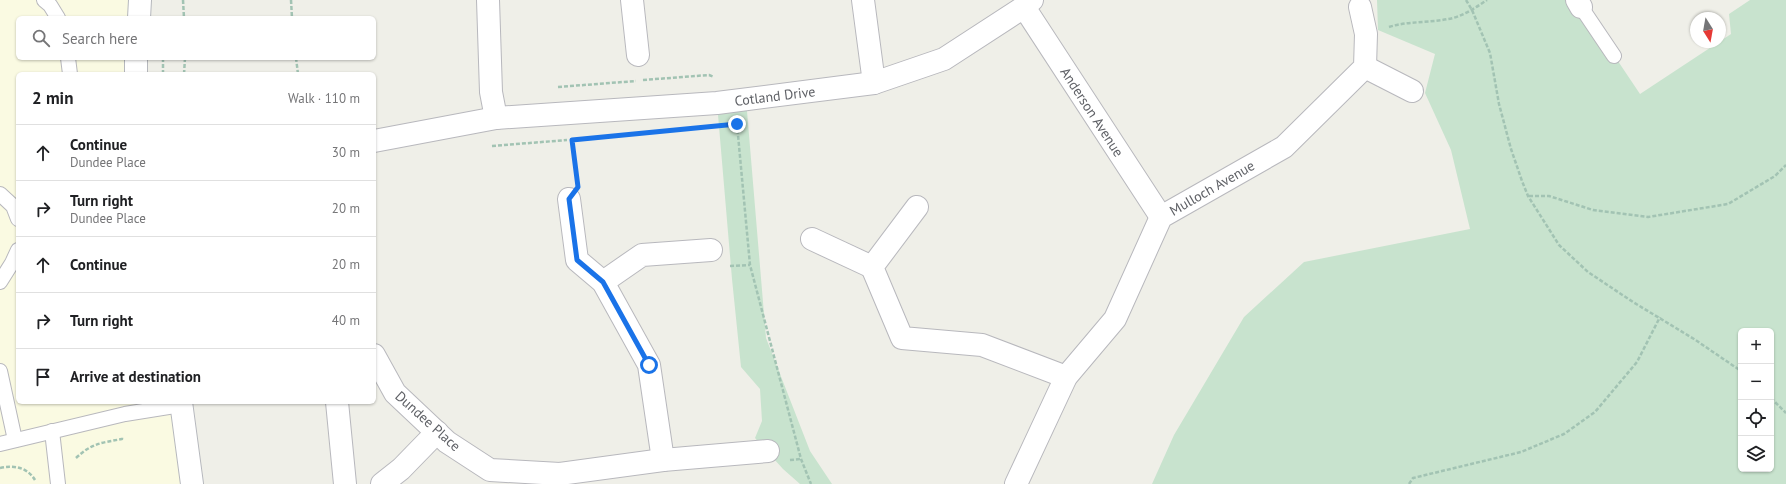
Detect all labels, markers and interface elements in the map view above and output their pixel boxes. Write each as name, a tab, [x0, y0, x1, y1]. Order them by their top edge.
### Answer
north arrow	[1690, 12, 1726, 48]
search box	[16, 16, 376, 60]
icon: search	[30, 27, 52, 49]
text: Search here	[62, 29, 138, 48]
street label: Anderson Avenue	[1056, 64, 1128, 160]
street label: Cotland Drive	[734, 82, 816, 110]
text: 2 min	[32, 87, 73, 109]
text: Walk · 110 m	[288, 90, 360, 107]
route end	[728, 115, 746, 133]
text: Continue	[70, 135, 127, 154]
icon: ahead	[32, 142, 54, 164]
text: 30 m	[332, 144, 360, 161]
text: Dundee Place	[70, 154, 146, 171]
street label: Mulloch Avenue	[1166, 156, 1258, 220]
text: Turn right	[70, 191, 133, 210]
icon: right	[32, 198, 54, 220]
text: 20 m	[332, 200, 360, 217]
text: Dundee Place	[70, 210, 146, 227]
icon: ahead	[32, 254, 54, 276]
text: Continue	[70, 255, 127, 274]
text: 20 m	[332, 256, 360, 273]
icon: right	[32, 310, 54, 332]
text: Turn right	[70, 311, 133, 330]
text: 40 m	[332, 312, 360, 329]
map controls	[1738, 328, 1774, 472]
button: +	[1738, 328, 1774, 364]
route start	[640, 356, 658, 374]
button: −	[1738, 364, 1774, 400]
icon: arrive	[32, 366, 54, 388]
text: Arrive at destination	[70, 367, 201, 386]
street label: Dundee Place	[392, 387, 464, 455]
button: locate	[1738, 400, 1774, 436]
button: layers	[1738, 436, 1774, 472]

